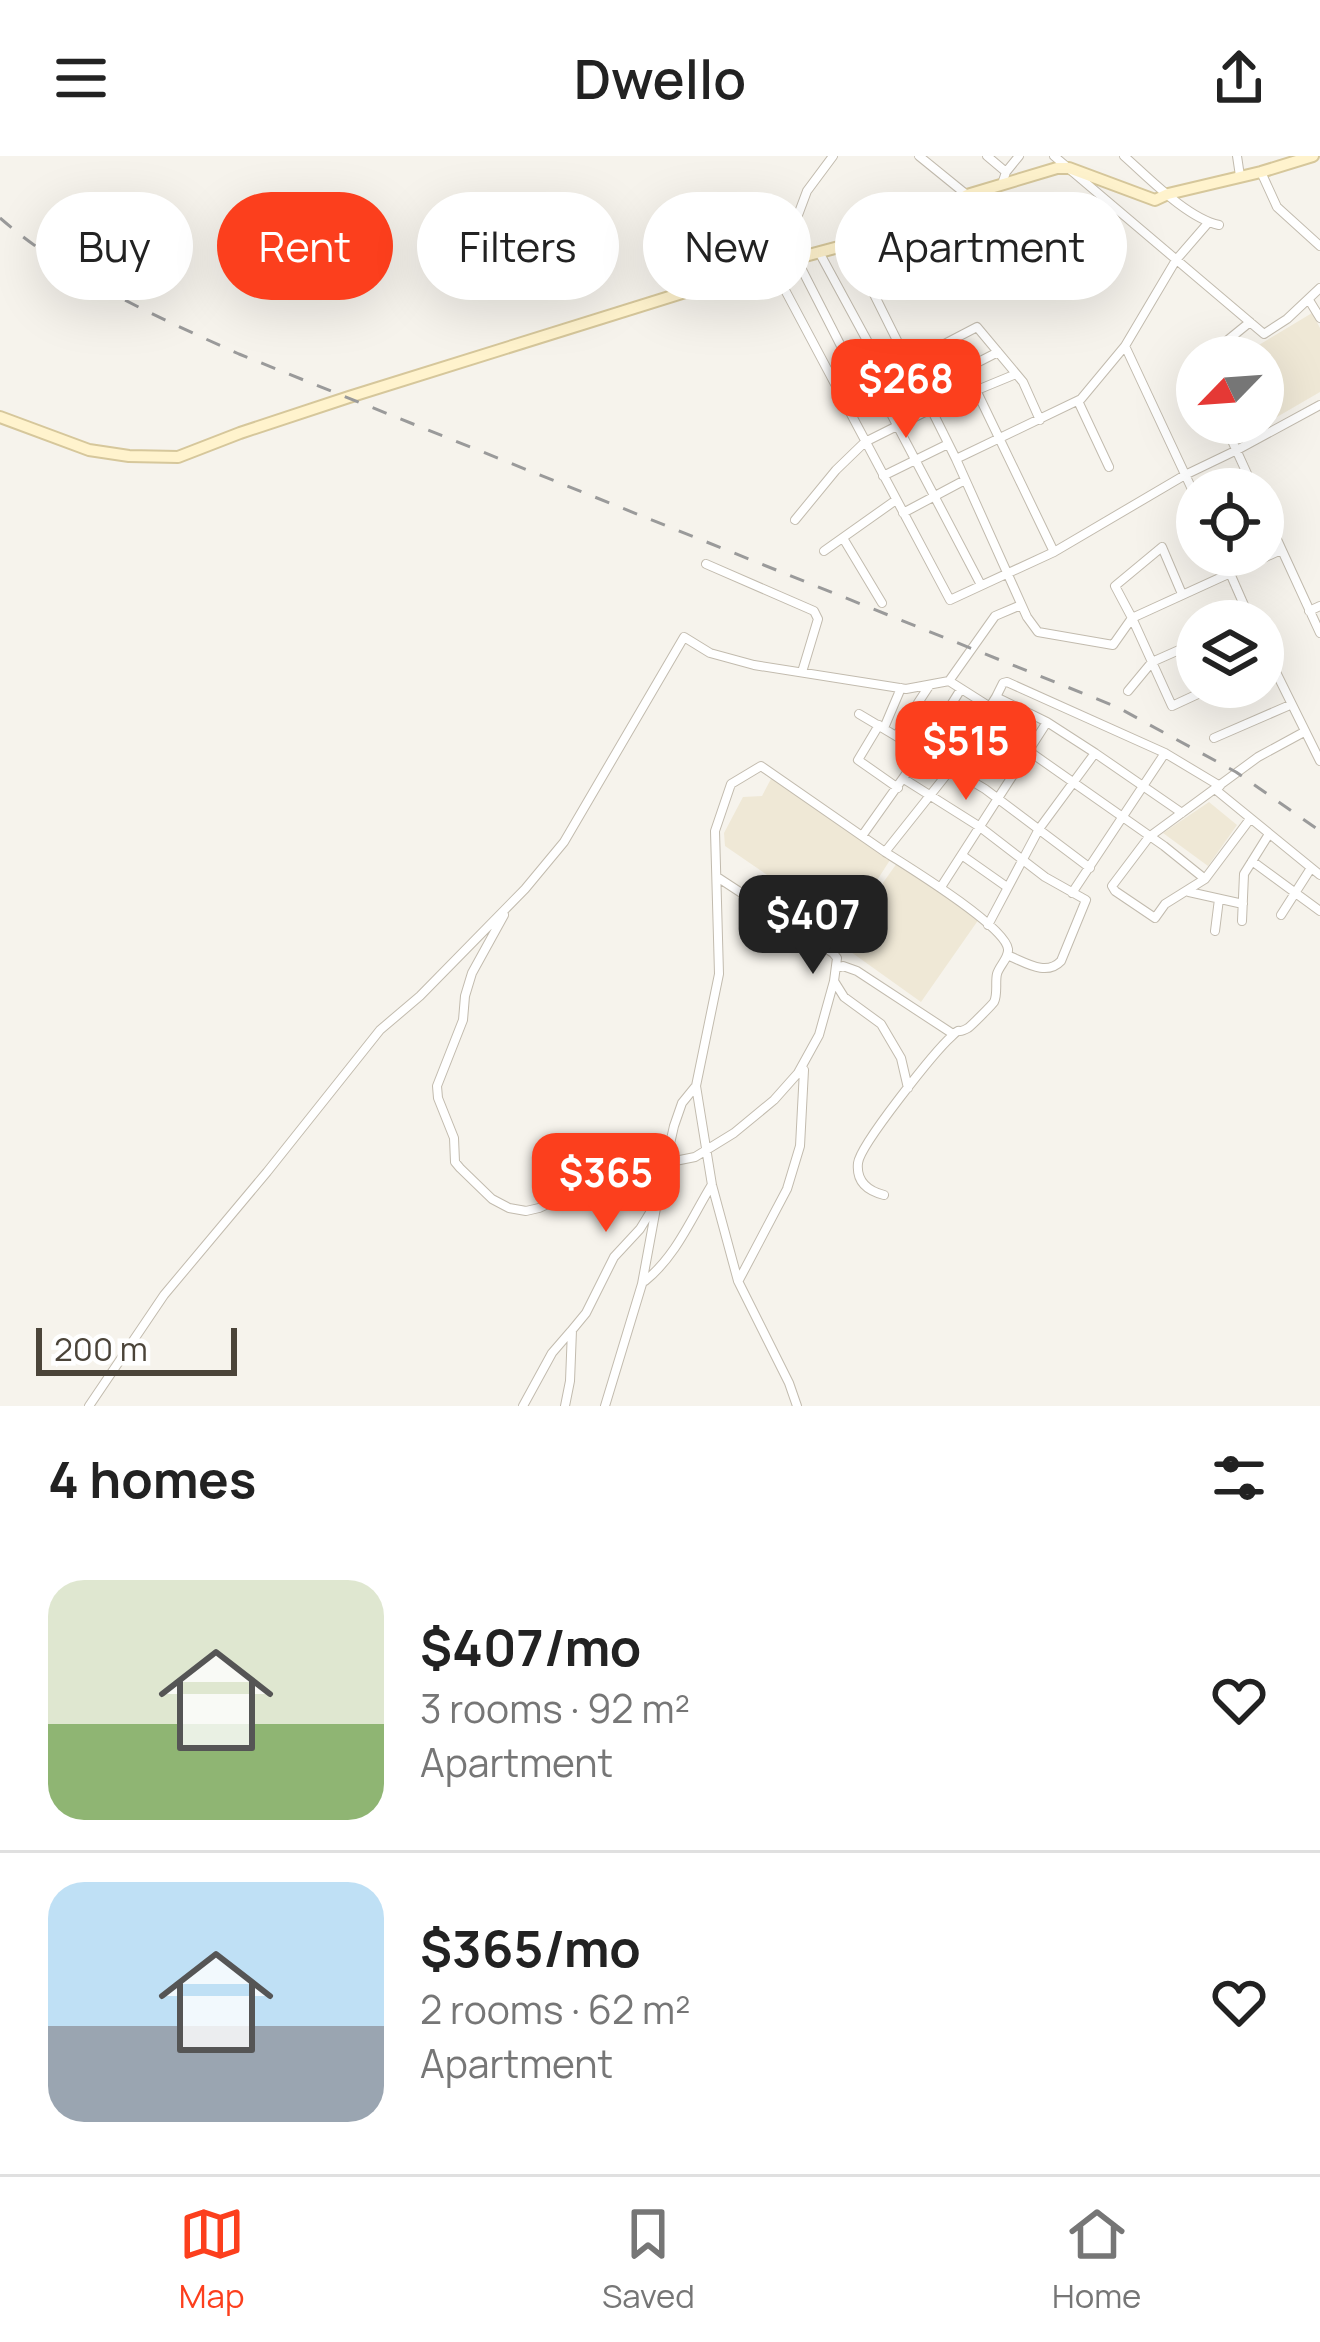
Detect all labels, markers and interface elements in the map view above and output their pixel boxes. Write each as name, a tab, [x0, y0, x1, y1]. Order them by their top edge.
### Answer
text: Dwello	[574, 41, 746, 115]
icon: menu	[48, 45, 114, 111]
icon: share	[1206, 45, 1272, 111]
chip: Buy	[36, 192, 193, 300]
chip: Rent	[217, 192, 393, 300]
chip: Filters	[417, 192, 619, 300]
chip: New	[643, 192, 811, 300]
chip: Apartment	[835, 192, 1127, 300]
north arrow	[1176, 336, 1284, 444]
map controls	[1176, 336, 1284, 708]
pin: $268	[835, 339, 977, 441]
text: $268	[858, 351, 954, 405]
button: locate	[1176, 468, 1284, 576]
button: layers	[1176, 600, 1284, 708]
pin: $515	[895, 701, 1037, 803]
text: $515	[922, 713, 1010, 767]
pin: $407	[742, 875, 884, 977]
text: $407	[766, 887, 860, 941]
pin: $365	[535, 1133, 677, 1235]
text: $365	[559, 1145, 653, 1199]
scale bar	[36, 1322, 237, 1375]
text: 200 m	[54, 1326, 148, 1371]
text: 4 homes	[48, 1444, 256, 1513]
icon: filters	[1206, 1445, 1272, 1511]
text: $407/mo	[420, 1612, 641, 1681]
icon: home	[144, 1628, 288, 1772]
icon: heart	[1206, 1667, 1272, 1733]
text: 3 rooms · 92 m²	[420, 1681, 690, 1735]
text: Apartment	[420, 1735, 613, 1789]
text: $365/mo	[420, 1913, 641, 1982]
icon: home	[144, 1930, 288, 2074]
icon: heart	[1206, 1969, 1272, 2035]
text: 2 rooms · 62 m²	[420, 1982, 691, 2036]
text: Apartment	[420, 2036, 613, 2090]
tab: Map	[179, 2201, 245, 2318]
tab: Saved	[602, 2201, 695, 2318]
tab: Home	[1052, 2201, 1141, 2318]

